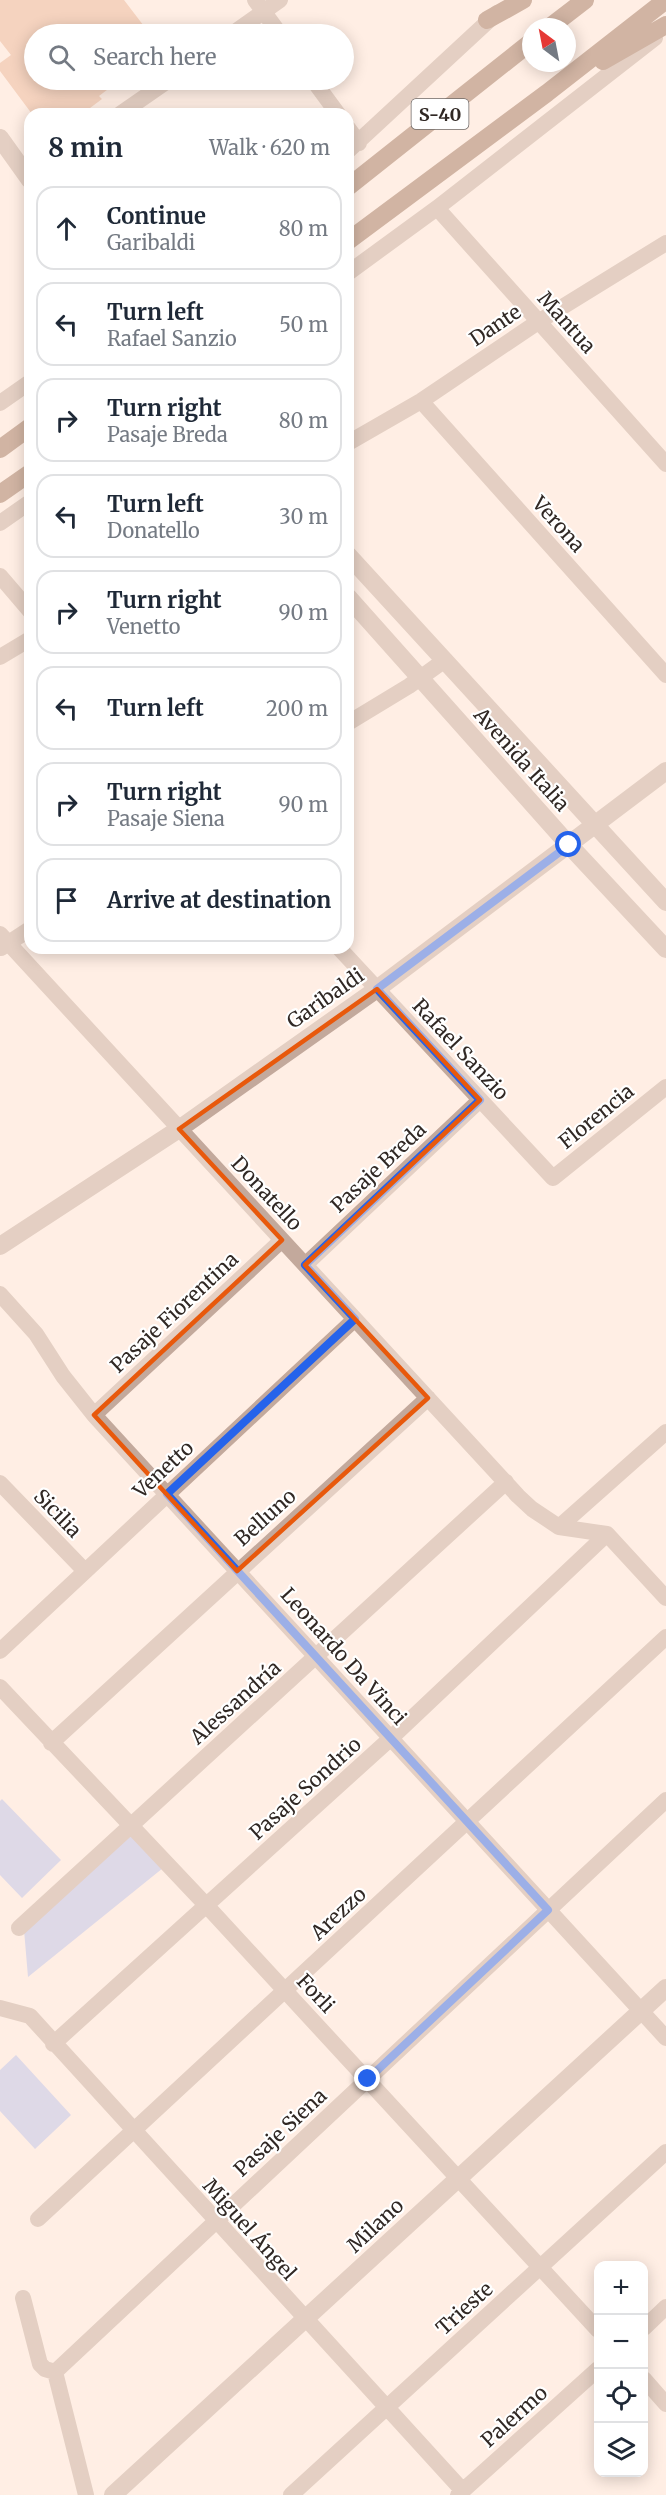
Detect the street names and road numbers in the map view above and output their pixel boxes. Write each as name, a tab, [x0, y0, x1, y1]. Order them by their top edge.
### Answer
road number: S-40	[412, 99, 468, 129]
street label: Mantua	[533, 286, 601, 358]
street label: Dante	[465, 299, 525, 351]
street label: Verona	[527, 490, 591, 557]
street label: Avenida Italia	[468, 701, 575, 816]
street label: Garibaldi	[282, 962, 368, 1034]
street label: Rafael Sanzio	[408, 993, 515, 1105]
street label: Florencia	[553, 1078, 639, 1154]
street label: Pasaje Breda	[325, 1116, 431, 1217]
street label: Donatello	[226, 1151, 308, 1236]
street label: Pasaje Fiorentina	[105, 1246, 243, 1378]
street label: Venetto	[127, 1435, 199, 1504]
street label: Belluno	[229, 1483, 301, 1551]
street label: Sicilia	[29, 1484, 87, 1543]
street label: Leonardo Da Vinci	[276, 1582, 412, 1730]
street label: Alessandría	[184, 1655, 286, 1750]
street label: Pasaje Sondrio	[244, 1731, 366, 1845]
street label: Arezzo	[304, 1881, 371, 1946]
street label: Forli	[292, 1968, 340, 2018]
street label: Pasaje Siena	[228, 2083, 332, 2181]
street label: Miguel Ángel	[198, 2172, 304, 2285]
street label: Milano	[342, 2192, 409, 2257]
street label: Trieste	[431, 2276, 497, 2340]
street label: Palermo	[476, 2380, 553, 2452]

